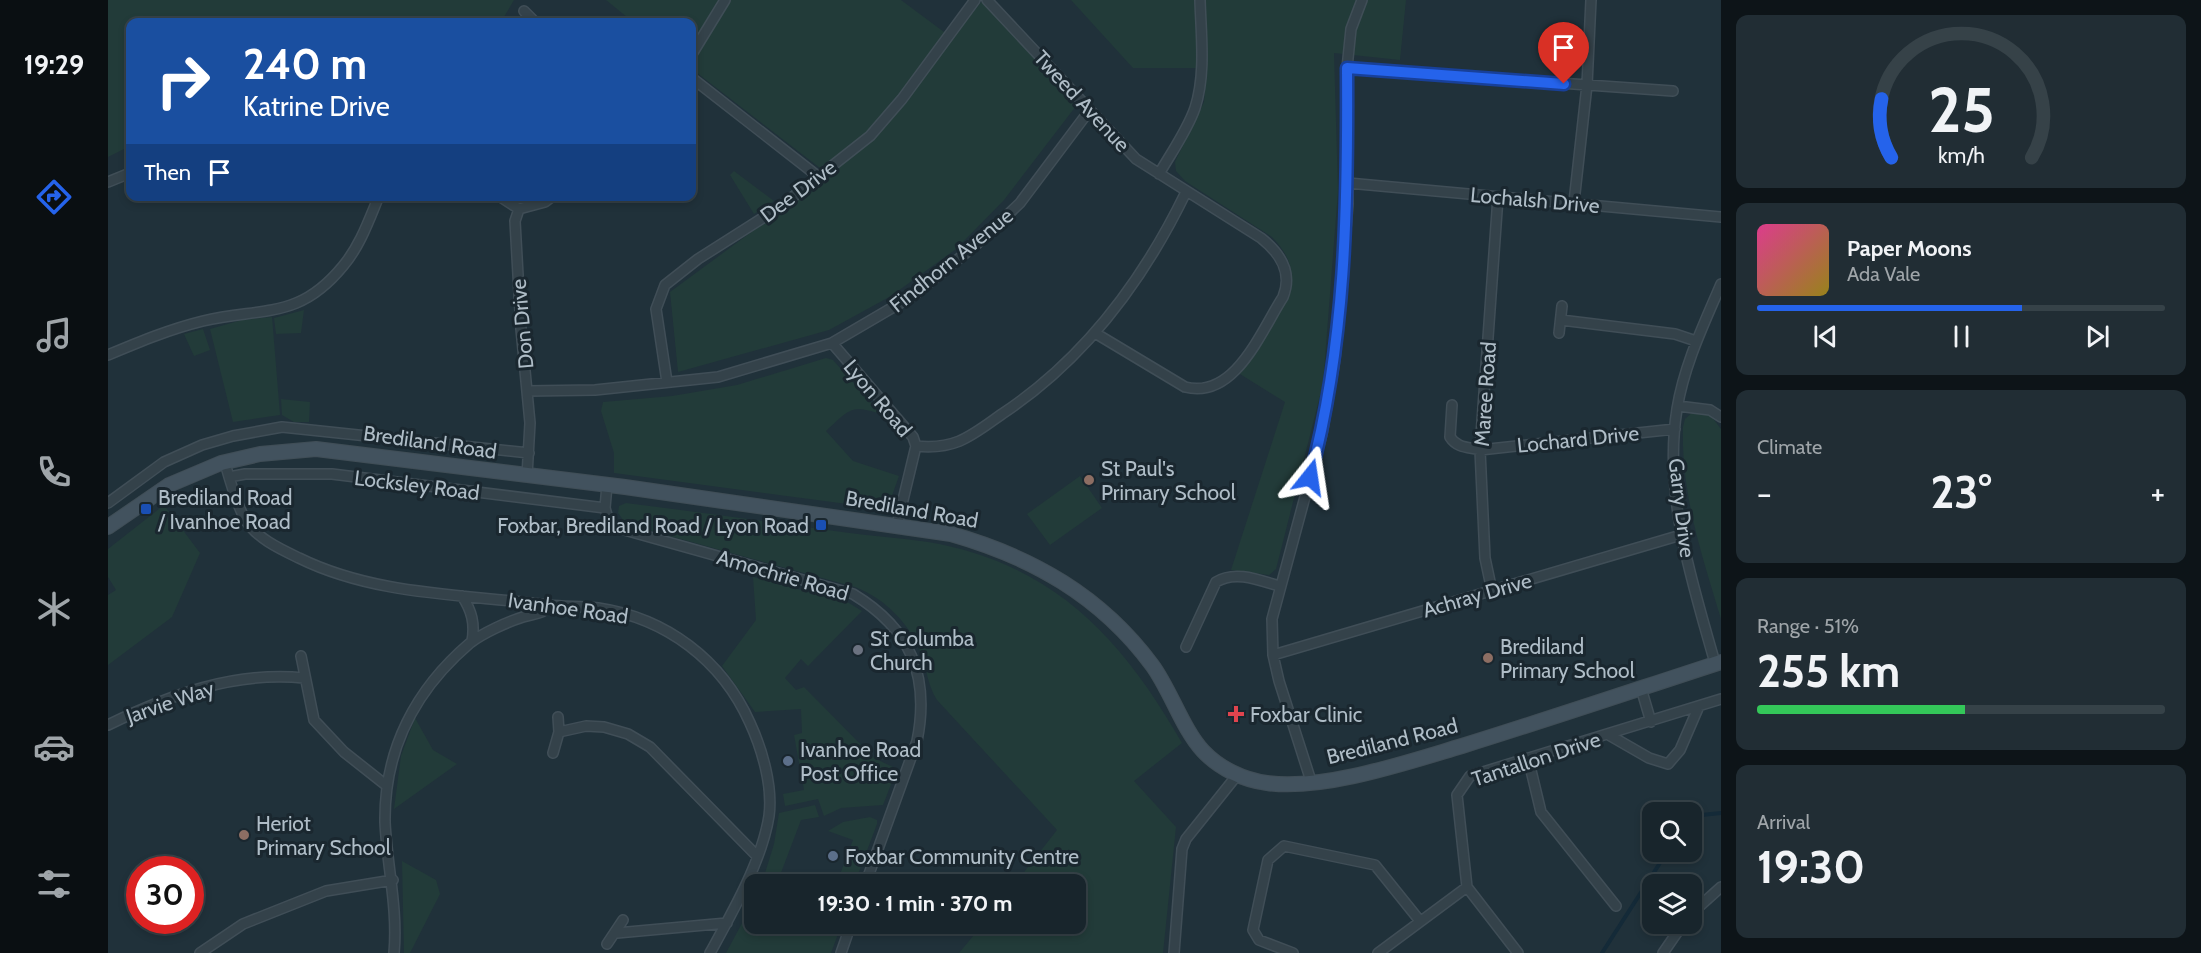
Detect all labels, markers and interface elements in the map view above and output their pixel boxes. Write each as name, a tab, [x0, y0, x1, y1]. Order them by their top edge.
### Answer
pin	[1538, 22, 1589, 84]
icon: arrive	[1547, 31, 1580, 64]
text: 240 m	[243, 38, 367, 90]
icon: right	[144, 42, 222, 120]
street label: Tweed Avenue	[1029, 45, 1135, 157]
text: 19:29	[24, 48, 84, 81]
text: 25	[1928, 72, 1994, 148]
text: Katrine Drive	[243, 90, 390, 123]
text: km/h	[1938, 143, 1984, 169]
street label: Dee Drive	[755, 154, 841, 228]
icon: arrive	[203, 156, 236, 189]
text: Then	[144, 159, 191, 186]
icon: directions	[33, 176, 75, 218]
street label: Lochalsh Drive	[1469, 182, 1601, 218]
street label: Findhorn Avenue	[884, 203, 1018, 317]
text: Paper Moons	[1847, 235, 1971, 262]
text: Ada Vale	[1847, 262, 1920, 286]
street label: Don Drive	[506, 278, 538, 370]
icon: music	[33, 314, 75, 356]
icon: previous	[1809, 320, 1842, 353]
icon: pause	[1945, 320, 1978, 353]
icon: next	[2081, 320, 2114, 353]
street label: Maree Road	[1469, 341, 1501, 447]
street label: Lyon Road	[839, 354, 917, 442]
street label: Brediland Road	[362, 420, 498, 464]
street label: Lochard Drive	[1516, 420, 1641, 458]
text: Climate	[1757, 435, 1822, 459]
position arrow	[1278, 445, 1342, 509]
icon: phone	[33, 451, 75, 493]
place label: St Paul's Primary School	[1101, 456, 1236, 505]
street label: Garry Drive	[1664, 457, 1701, 559]
street label: Locksley Road	[353, 465, 481, 505]
text: 23°	[1930, 465, 1992, 519]
marker: St Paul's Primary School	[1082, 473, 1096, 487]
text: −	[1757, 473, 1772, 513]
text: +	[2150, 473, 2165, 513]
place label: Brediland Road / Ivanhoe Road	[157, 485, 292, 534]
street label: Brediland Road	[844, 485, 980, 533]
marker: Brediland Road / Ivanhoe Road	[139, 502, 153, 516]
place label: Foxbar, Brediland Road / Lyon Road	[497, 513, 809, 538]
marker: Foxbar, Brediland Road / Lyon Road	[814, 518, 828, 532]
street label: Amochrie Road	[714, 544, 852, 606]
street label: Achray Drive	[1420, 567, 1535, 622]
street label: Ivanhoe Road	[506, 587, 630, 629]
icon: climate	[33, 588, 75, 630]
text: Range · 51%	[1757, 614, 1859, 638]
place label: St Columba Church	[870, 626, 974, 675]
place label: Brediland Primary School	[1500, 634, 1635, 683]
marker: St Columba Church	[851, 643, 865, 657]
text: 255 km	[1757, 644, 1900, 698]
marker: Brediland Primary School	[1481, 651, 1495, 665]
street label: Jarvie Way	[122, 675, 218, 729]
place label: Foxbar Clinic	[1250, 702, 1362, 727]
marker: Foxbar Clinic	[1227, 705, 1245, 723]
street label: Brediland Road	[1324, 713, 1460, 769]
icon: car	[33, 726, 75, 768]
street label: Tantallon Drive	[1469, 726, 1604, 792]
place label: Ivanhoe Road Post Office	[800, 737, 921, 786]
marker: Ivanhoe Road Post Office	[781, 754, 795, 768]
map controls	[1642, 802, 1702, 934]
button: search	[1642, 802, 1702, 862]
text: Arrival	[1757, 810, 1810, 834]
place label: Heriot Primary School	[256, 811, 391, 860]
marker: Heriot Primary School	[237, 828, 251, 842]
text: 19:30	[1757, 840, 1865, 894]
place label: Foxbar Community Centre	[845, 844, 1079, 869]
marker: Foxbar Community Centre	[826, 849, 840, 863]
speed limit sign: 30	[126, 856, 204, 934]
icon: filters	[33, 863, 75, 905]
button: layers	[1642, 874, 1702, 934]
text: 19:30 · 1 min · 370 m	[818, 890, 1012, 917]

